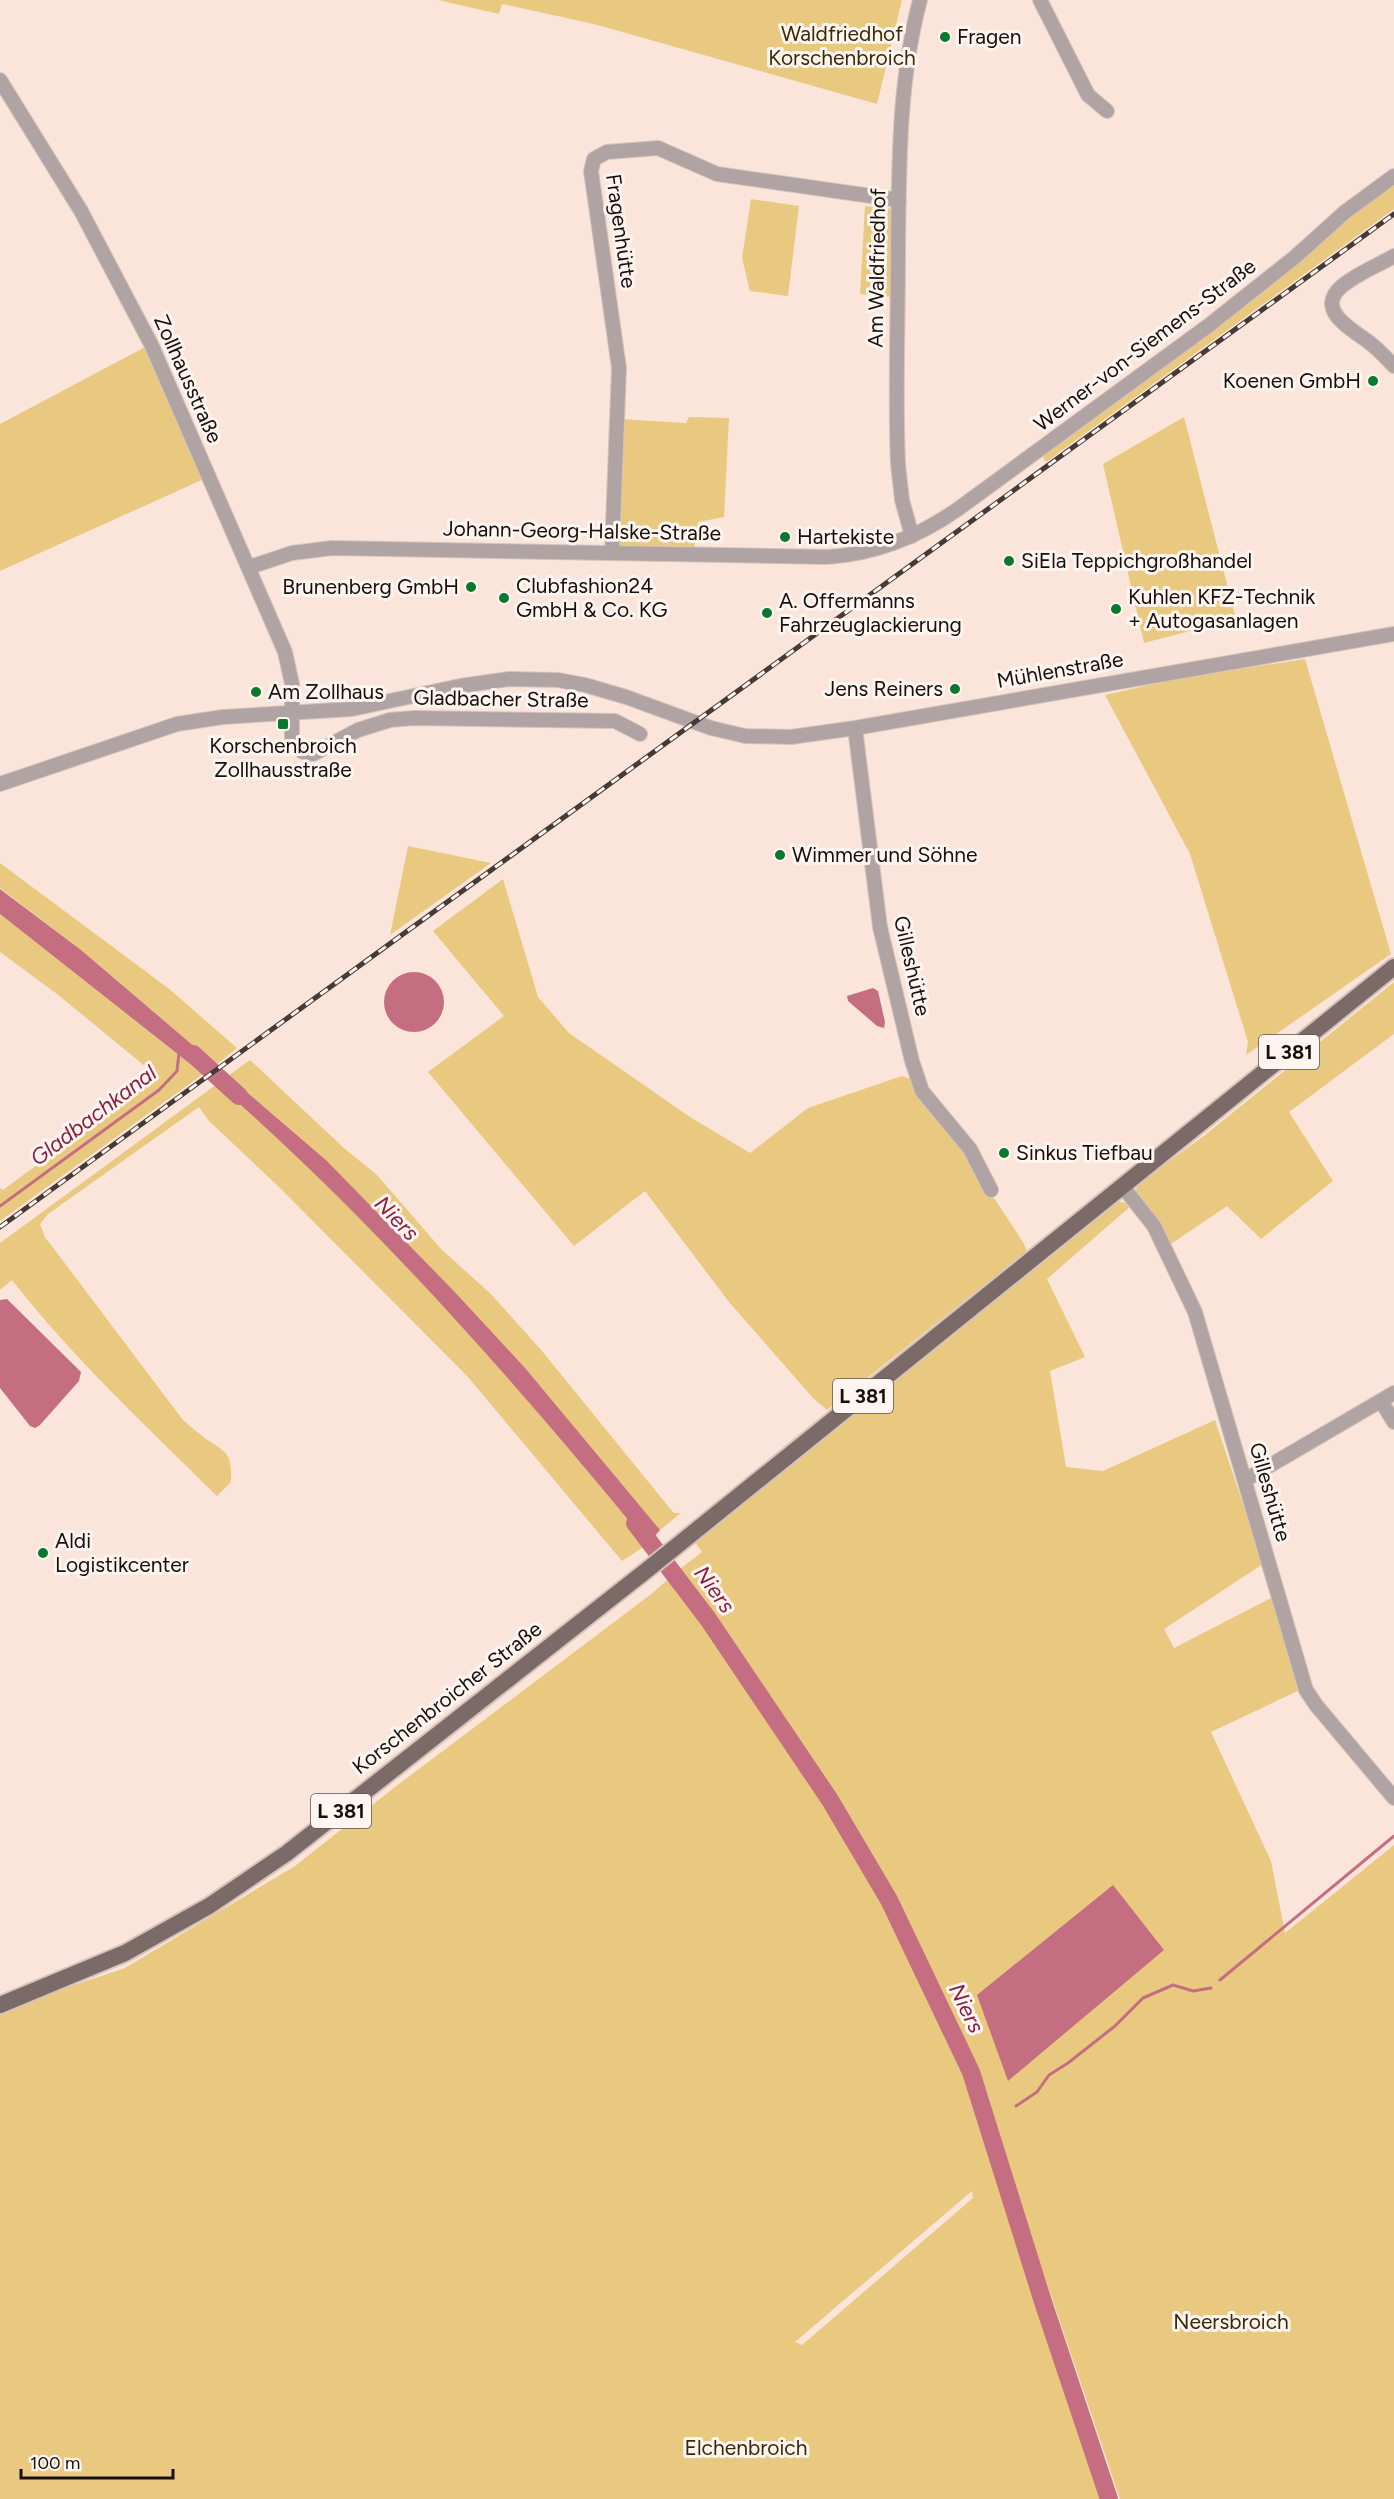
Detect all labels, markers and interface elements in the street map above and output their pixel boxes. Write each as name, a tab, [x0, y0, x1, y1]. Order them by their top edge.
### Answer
park label: Waldfriedhof Korschenbroich	[768, 21, 916, 70]
place label: Fragen	[957, 24, 1022, 49]
marker: Fragen	[938, 30, 952, 44]
street label: Fragenhütte	[601, 172, 642, 290]
street label: Am Waldfriedhof	[863, 188, 890, 348]
street label: Werner-von-Siemens-Straße	[1029, 253, 1260, 436]
street label: Zollhausstraße	[149, 311, 228, 447]
place label: Koenen GmbH	[1223, 368, 1361, 393]
marker: Koenen GmbH	[1366, 374, 1380, 388]
street label: Johann-Georg-Halske-Straße	[443, 516, 721, 545]
place label: Hartekiste	[797, 524, 894, 549]
marker: Hartekiste	[778, 530, 792, 544]
place label: SiEla Teppichgroßhandel	[1021, 548, 1252, 573]
marker: SiEla Teppichgroßhandel	[1002, 554, 1016, 568]
place label: Clubfashion24 GmbH & Co. KG	[516, 573, 667, 622]
place label: Brunenberg GmbH	[282, 574, 459, 599]
marker: Brunenberg GmbH	[464, 580, 478, 594]
place label: Kuhlen KFZ-Technik + Autogasanlagen	[1128, 584, 1316, 633]
place label: A. Offermanns Fahrzeuglackierung	[779, 588, 962, 637]
marker: Clubfashion24 GmbH & Co. KG	[497, 591, 511, 605]
marker: Kuhlen KFZ-Technik + Autogasanlagen	[1109, 602, 1123, 616]
marker: A. Offermanns Fahrzeuglackierung	[760, 606, 774, 620]
street label: Mühlenstraße	[995, 646, 1125, 693]
place label: Jens Reiners	[824, 676, 943, 701]
place label: Am Zollhaus	[268, 679, 384, 704]
marker: Jens Reiners	[948, 682, 962, 696]
street label: Gladbacher Straße	[413, 684, 589, 713]
marker: Am Zollhaus	[249, 685, 263, 699]
marker: Korschenbroich Zollhausstraße	[276, 717, 290, 731]
place label: Korschenbroich Zollhausstraße	[209, 733, 357, 782]
place label: Wimmer und Söhne	[792, 842, 977, 867]
marker: Wimmer und Söhne	[773, 848, 787, 862]
street label: Gilleshütte	[889, 913, 936, 1018]
road number: L 381	[1259, 1035, 1319, 1069]
water label: Gladbachkanal	[25, 1059, 162, 1172]
place label: Sinkus Tiefbau	[1016, 1140, 1153, 1165]
marker: Sinkus Tiefbau	[997, 1146, 1011, 1160]
water label: Niers	[369, 1190, 424, 1246]
road number: L 381	[833, 1379, 893, 1413]
street label: Gilleshütte	[1244, 1439, 1297, 1544]
place label: Aldi Logistikcenter	[55, 1528, 189, 1577]
marker: Aldi Logistikcenter	[36, 1546, 50, 1560]
water label: Niers	[688, 1560, 741, 1618]
street label: Korschenbroicher Straße	[347, 1616, 546, 1779]
road number: L 381	[311, 1794, 371, 1828]
water label: Niers	[943, 1979, 990, 2038]
park label: Neersbroich	[1173, 2309, 1289, 2334]
park label: Elchenbroich	[685, 2435, 807, 2460]
scale bar	[21, 2442, 172, 2480]
text: 100 m	[30, 2452, 80, 2474]

